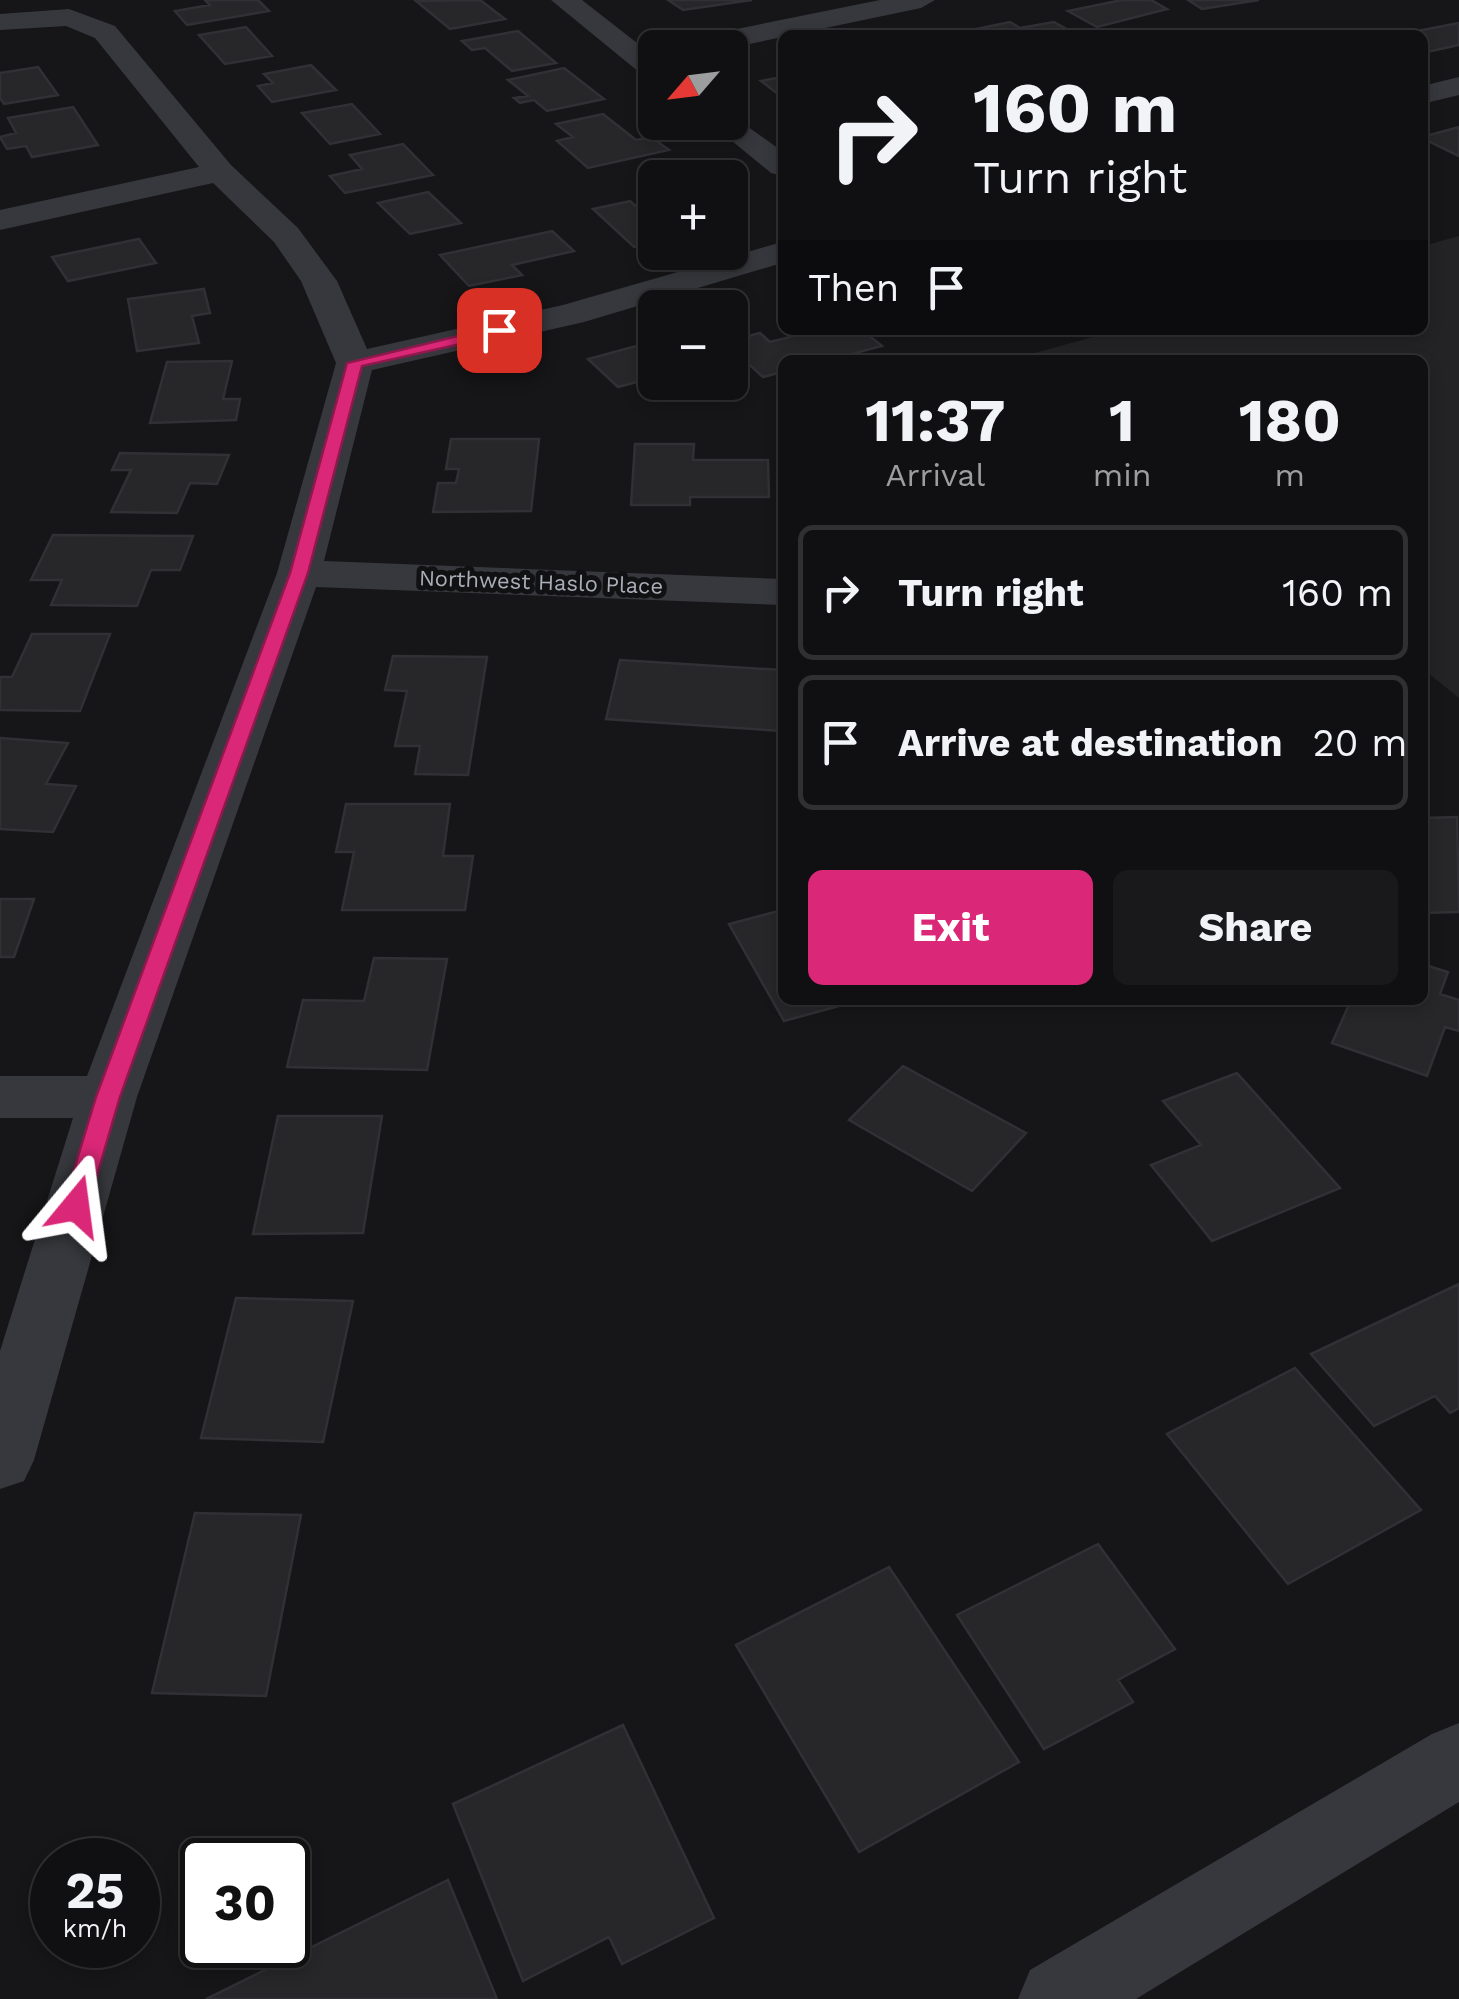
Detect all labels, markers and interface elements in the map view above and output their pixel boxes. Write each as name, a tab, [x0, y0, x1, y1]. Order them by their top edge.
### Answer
north arrow	[638, 30, 748, 140]
map controls	[638, 30, 748, 400]
text: 160 m	[973, 67, 1177, 149]
icon: right	[808, 70, 938, 200]
text: Turn right	[973, 151, 1187, 204]
button: +	[638, 160, 748, 270]
icon: arrive	[919, 260, 974, 315]
text: Then	[808, 266, 899, 310]
pin	[457, 288, 542, 373]
button: −	[638, 290, 748, 400]
icon: arrive	[472, 303, 527, 358]
text: 11:37	[865, 385, 1005, 456]
text: 1	[1109, 385, 1135, 456]
text: 180	[1239, 385, 1341, 456]
text: Arrival	[885, 456, 985, 494]
text: min	[1093, 456, 1151, 494]
text: m	[1274, 456, 1305, 494]
street label: Northwest Haslo Place	[418, 565, 664, 599]
icon: right	[813, 565, 868, 620]
text: Turn right	[898, 571, 1084, 615]
text: 160 m	[1282, 571, 1393, 615]
icon: arrive	[813, 715, 868, 770]
text: Arrive at destination	[898, 721, 1283, 765]
text: 20 m	[1313, 721, 1408, 765]
button: Exit	[808, 870, 1093, 985]
button: Share	[1113, 870, 1398, 985]
position arrow	[24, 1154, 128, 1258]
speed limit sign: 30	[180, 1838, 310, 1968]
text: 25	[66, 1861, 124, 1920]
text: km/h	[63, 1914, 127, 1943]

